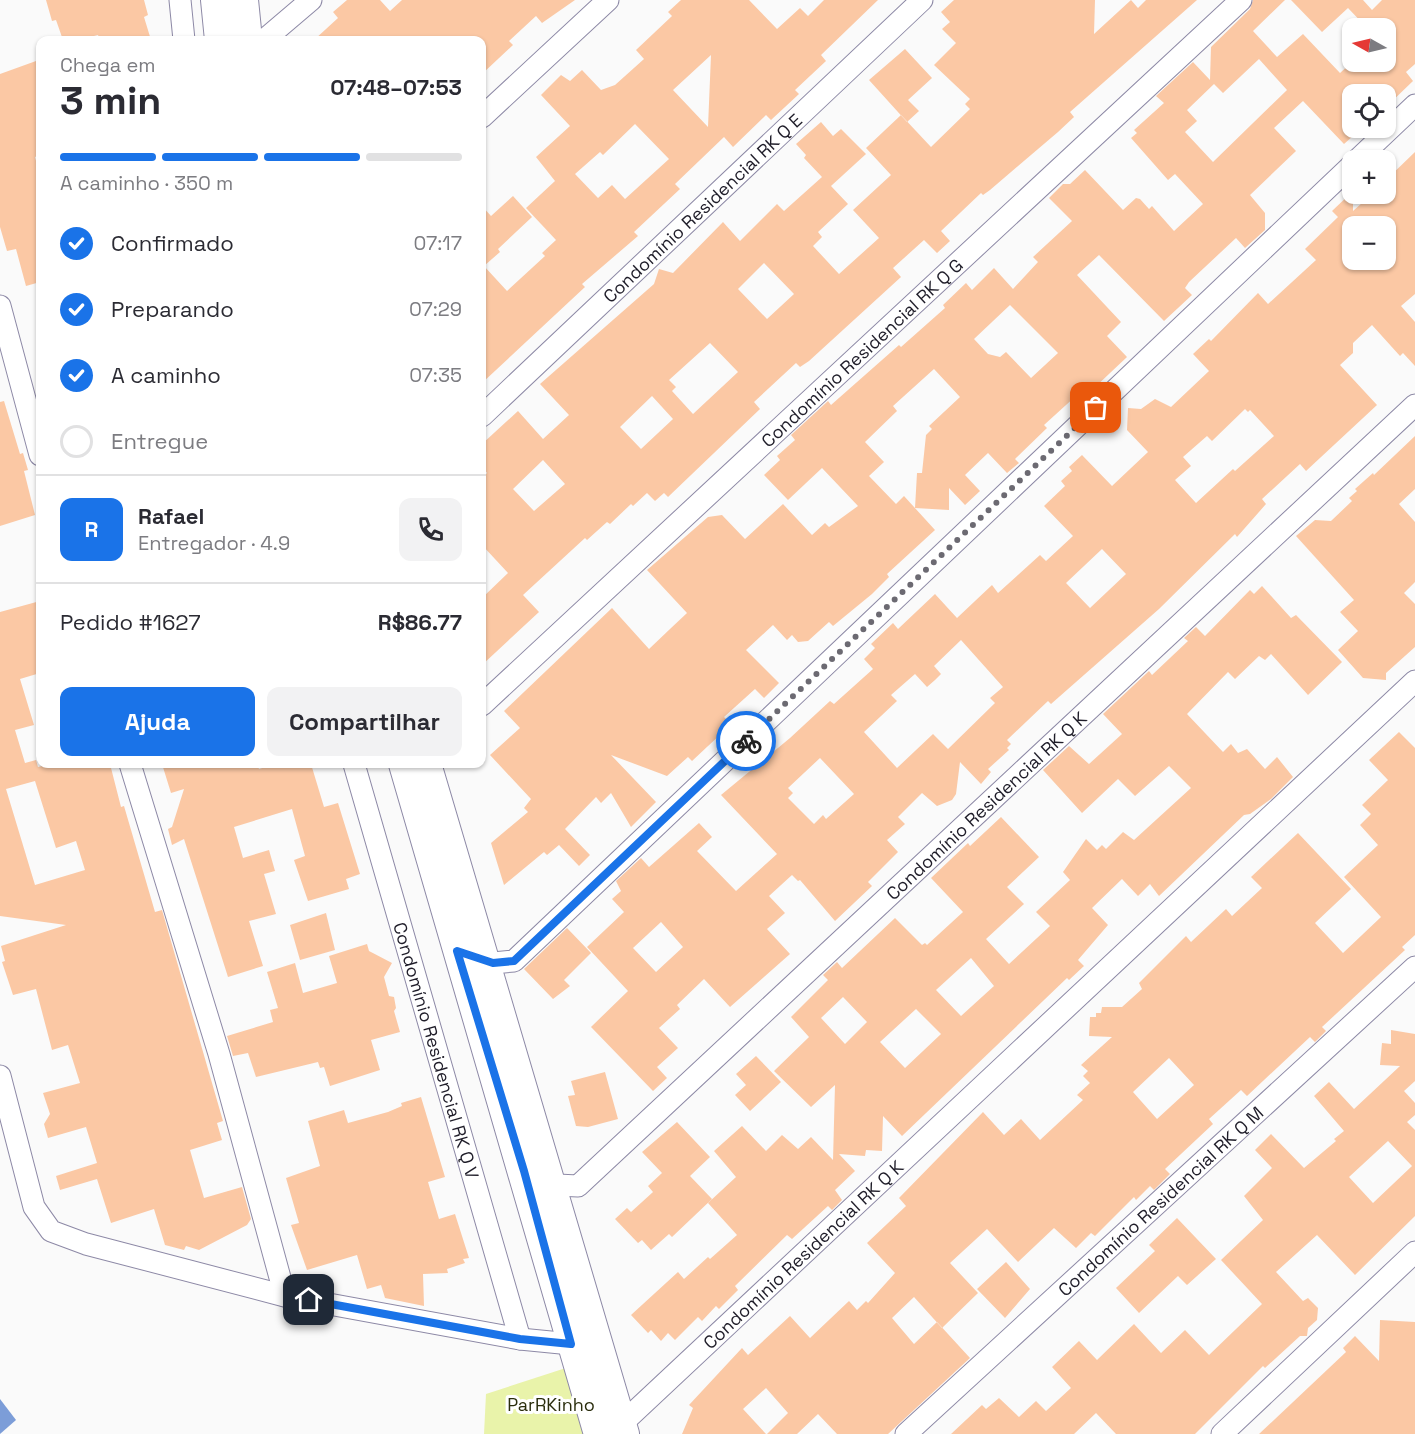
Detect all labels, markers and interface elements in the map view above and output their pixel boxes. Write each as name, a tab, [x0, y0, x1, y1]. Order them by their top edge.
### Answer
north arrow	[1342, 18, 1396, 72]
map controls	[1342, 18, 1396, 270]
text: Chega em	[60, 52, 155, 78]
text: 07:48–07:53	[330, 73, 462, 101]
text: 3 min	[60, 76, 161, 125]
button: locate	[1342, 84, 1396, 138]
street label: Condomínio Residencial RK Q E	[598, 108, 806, 307]
button: +	[1342, 150, 1396, 204]
text: A caminho · 350 m	[60, 170, 233, 196]
button: −	[1342, 216, 1396, 270]
icon: check	[60, 227, 93, 260]
text: Confirmado	[111, 229, 234, 257]
text: 07:17	[414, 230, 462, 256]
street label: Condomínio Residencial RK Q G	[756, 253, 967, 452]
icon: check	[60, 293, 93, 326]
text: Preparando	[111, 295, 234, 323]
text: 07:29	[409, 296, 462, 322]
icon: check	[60, 359, 93, 392]
text: A caminho	[111, 361, 221, 389]
text: 07:35	[409, 362, 462, 388]
pin	[1070, 382, 1121, 433]
icon: bag	[1079, 391, 1112, 424]
text: Entregue	[111, 427, 208, 455]
button: phone	[399, 498, 462, 561]
text: Rafael	[138, 502, 204, 530]
text: R	[85, 515, 98, 543]
text: Entregador · 4.9	[138, 530, 290, 556]
text: Pedido #1627	[60, 608, 201, 636]
text: R$86.77	[378, 608, 462, 636]
button: Ajuda	[60, 687, 255, 756]
button: Compartilhar	[267, 687, 462, 756]
street label: Condomínio Residencial RK Q K	[881, 706, 1091, 905]
courier	[716, 711, 776, 771]
icon: bike	[730, 725, 763, 758]
street label: Condomínio Residencial RK Q V	[389, 919, 485, 1181]
street label: Condomínio Residencial RK Q M	[1053, 1101, 1268, 1301]
street label: Condomínio Residencial RK Q K	[698, 1155, 908, 1354]
pin	[283, 1274, 334, 1325]
icon: home	[292, 1283, 325, 1316]
park label: ParRKinho	[507, 1393, 595, 1416]

